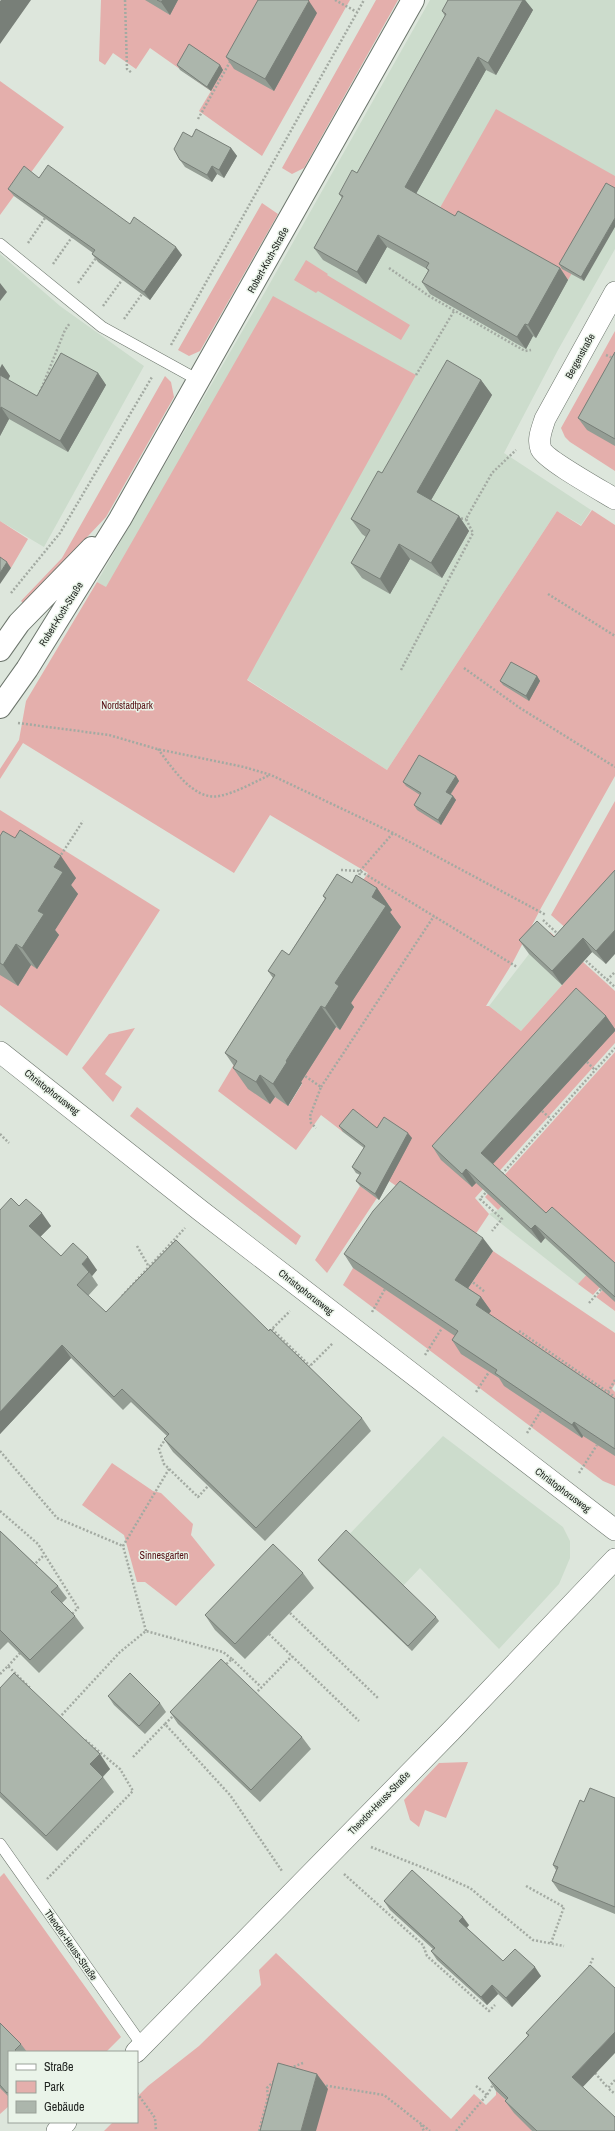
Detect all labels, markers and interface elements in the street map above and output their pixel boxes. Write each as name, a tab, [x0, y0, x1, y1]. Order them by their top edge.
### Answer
street label: Robert-Koch-Straße	[245, 224, 292, 295]
street label: Bergenstraße	[562, 331, 598, 381]
street label: Robert-Koch-Straße	[36, 579, 86, 649]
park label: Nordstadtpark	[101, 699, 154, 712]
street label: Christophorusweg	[22, 1066, 83, 1118]
street label: Christophorusweg	[276, 1266, 337, 1318]
street label: Christophorusweg	[533, 1465, 594, 1515]
park label: Sinnesgarten	[140, 1549, 188, 1562]
street label: Theodor-Heuss-Straße	[345, 1768, 413, 1838]
street label: Theodor-Heuss-Straße	[42, 1907, 101, 1983]
legend	[8, 2051, 138, 2123]
text: Straße	[44, 2059, 74, 2075]
text: Park	[44, 2079, 64, 2095]
text: Gebäude	[44, 2099, 85, 2115]

